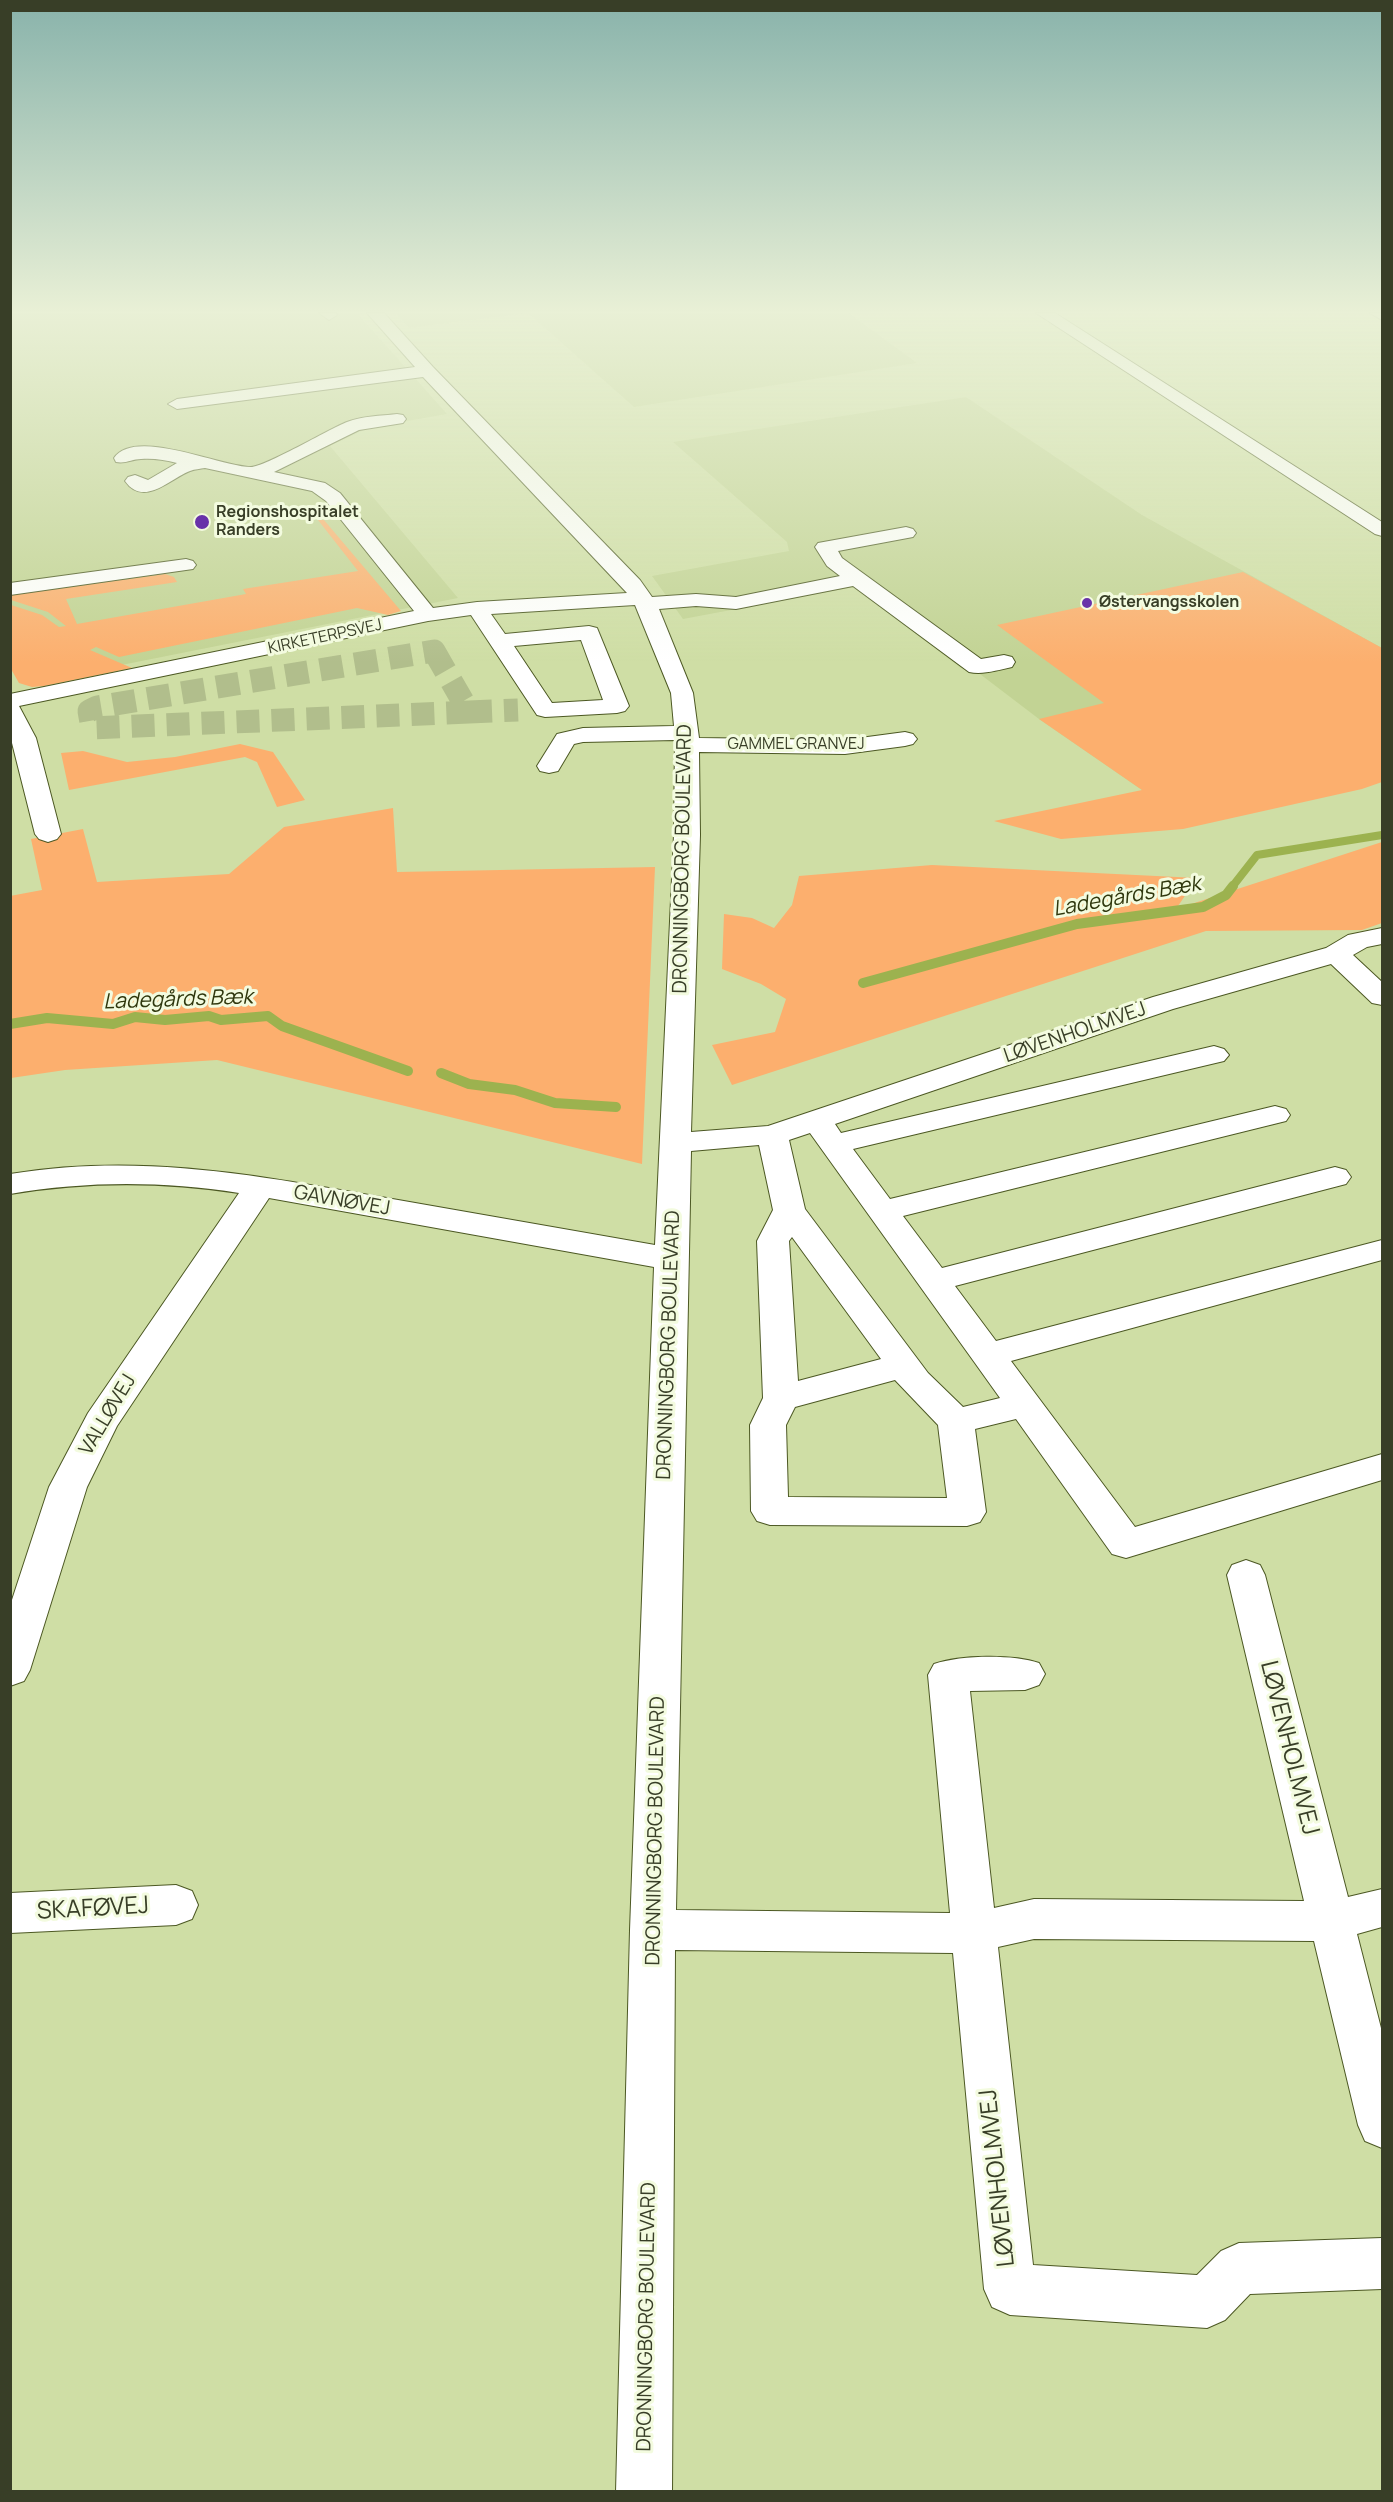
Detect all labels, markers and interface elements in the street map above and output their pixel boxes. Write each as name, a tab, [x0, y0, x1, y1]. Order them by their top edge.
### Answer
place label: Regionshospitalet Randers	[216, 503, 359, 541]
marker: Regionshospitalet Randers	[193, 513, 211, 531]
place label: Østervangsskolen	[1099, 593, 1239, 613]
marker: Østervangsskolen	[1080, 596, 1094, 610]
street label: KIRKETERPSVEJ	[266, 616, 384, 658]
street label: DRONNINGBORG BOULEVARD	[669, 724, 697, 994]
street label: GAMMEL GRANVEJ	[727, 735, 865, 755]
water label: Ladegårds Bæk	[1051, 872, 1203, 922]
water label: Ladegårds Bæk	[103, 985, 253, 1015]
street label: LØVENHOLMVEJ	[1001, 997, 1149, 1069]
street label: GAVNØVEJ	[292, 1181, 392, 1221]
street label: DRONNINGBORG BOULEVARD	[652, 1210, 686, 1480]
street label: VALLØVEJ	[75, 1370, 141, 1460]
street label: LØVENHOLMVEJ	[1253, 1658, 1325, 1838]
street label: DRONNINGBORG BOULEVARD	[642, 1696, 670, 1966]
street label: SKAFØVEJ	[36, 1892, 150, 1926]
street label: LØVENHOLMVEJ	[974, 2088, 1022, 2268]
street label: DRONNINGBORG BOULEVARD	[633, 2182, 661, 2452]

